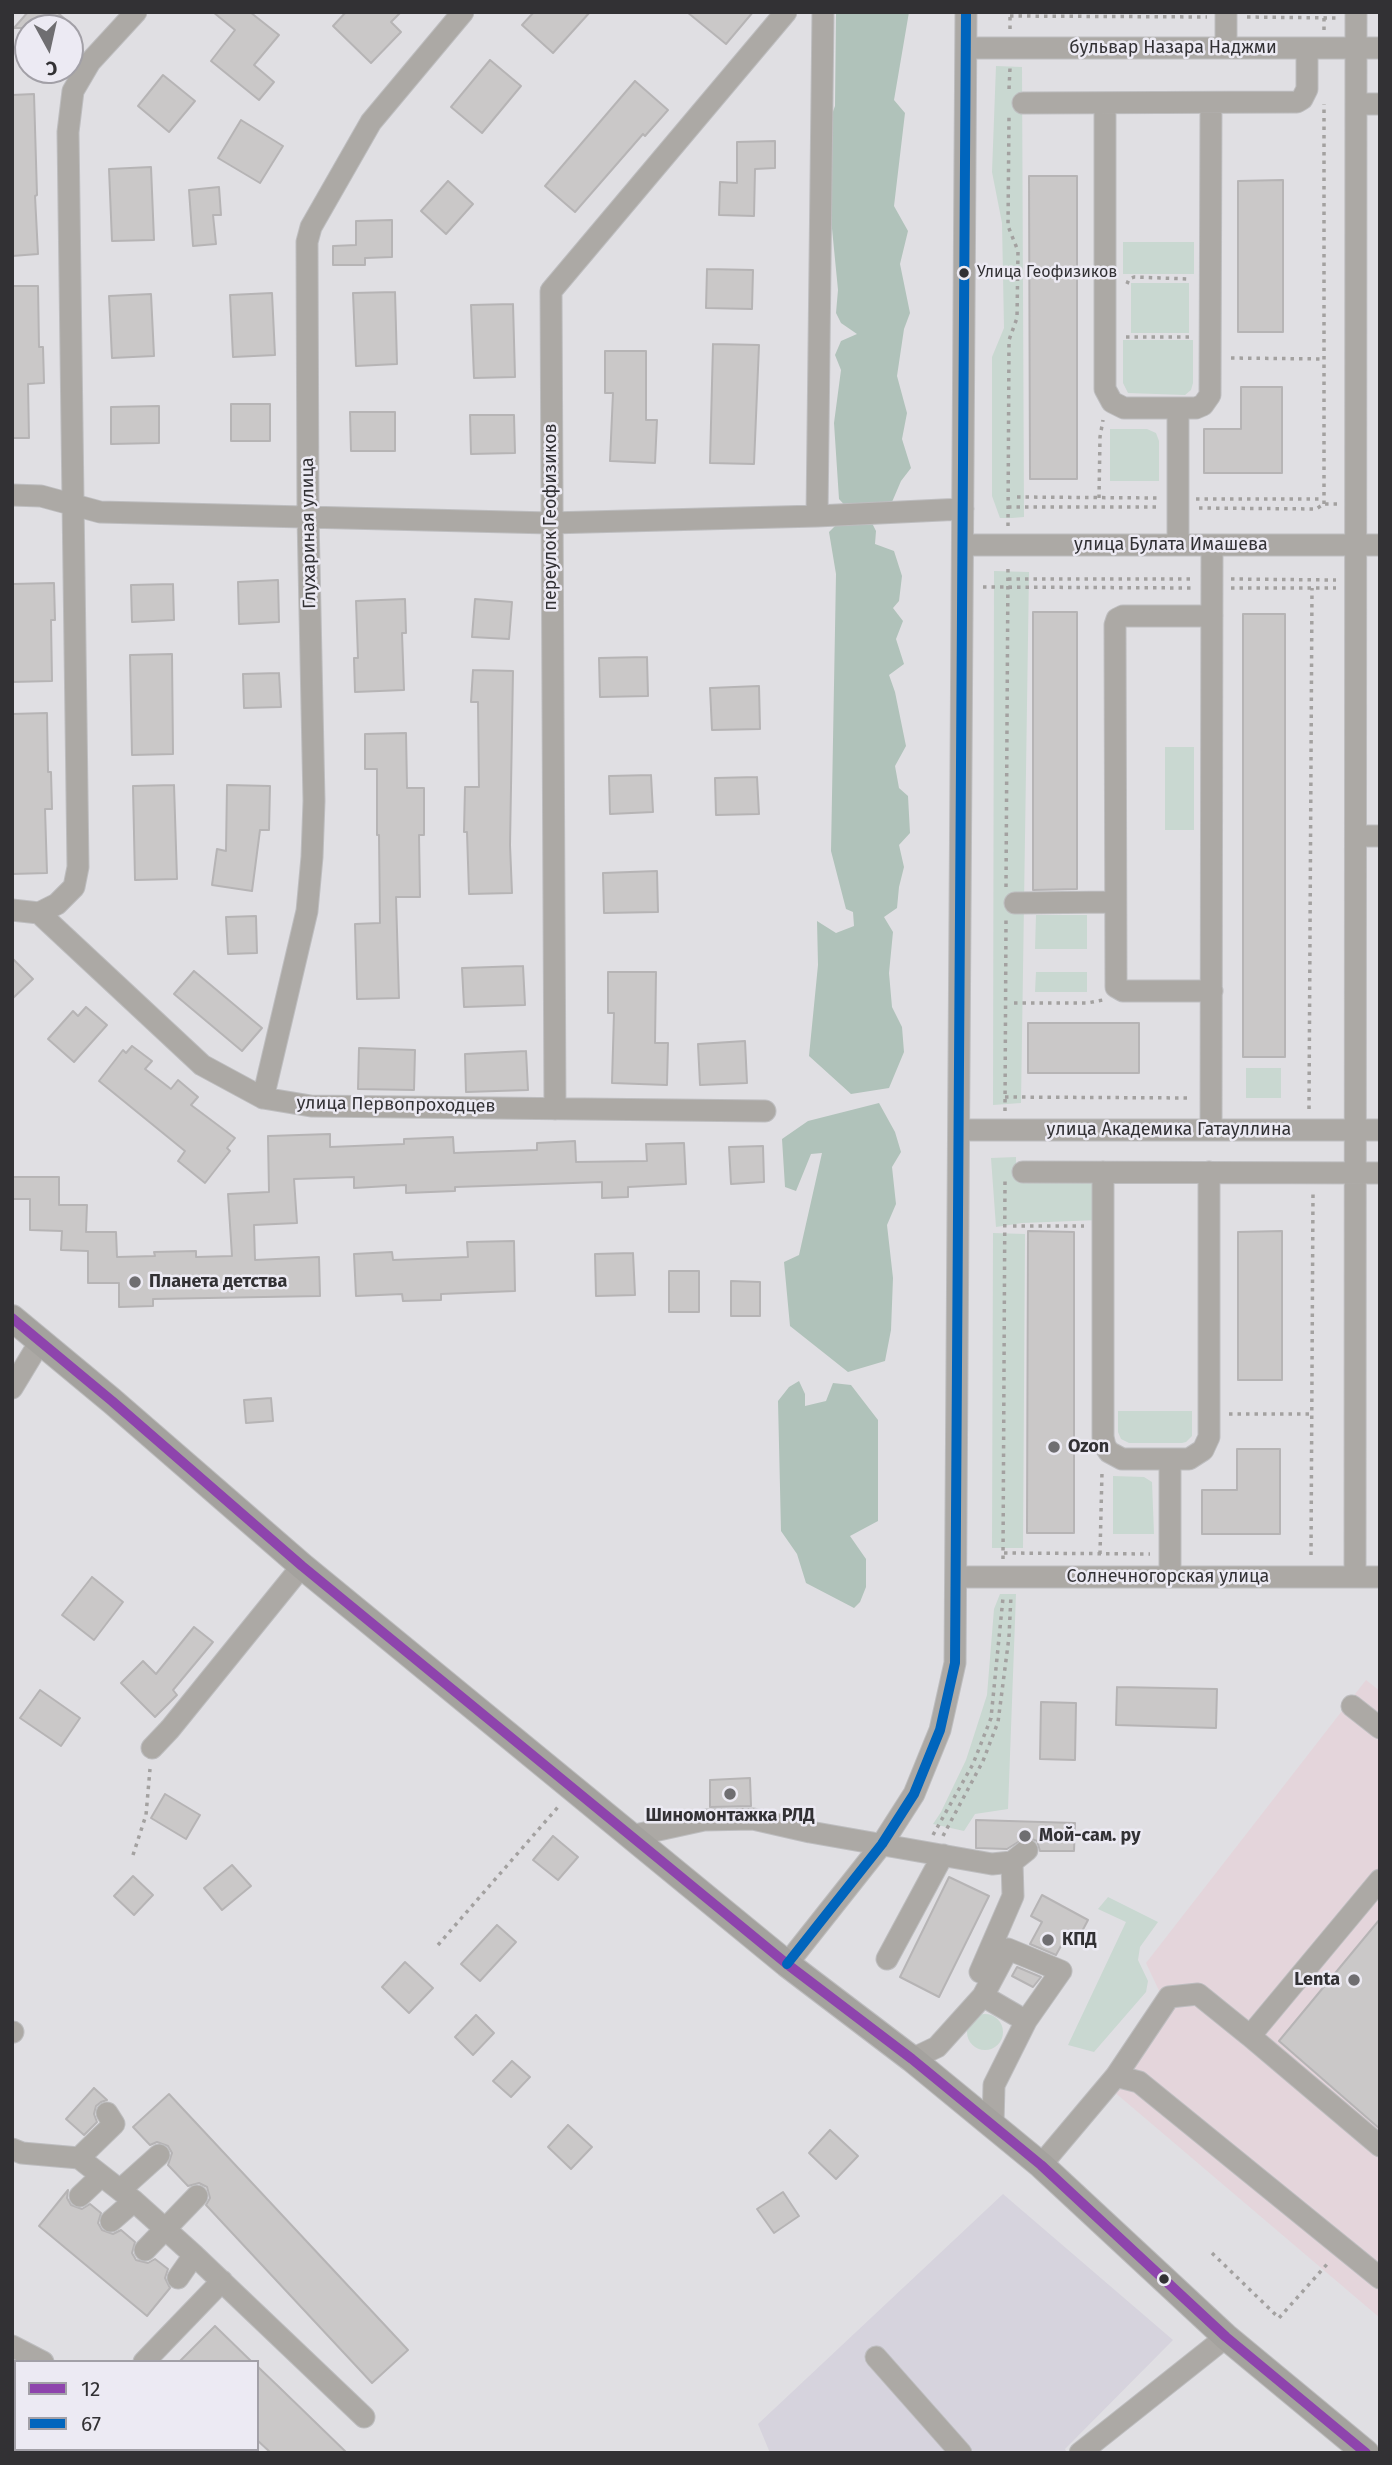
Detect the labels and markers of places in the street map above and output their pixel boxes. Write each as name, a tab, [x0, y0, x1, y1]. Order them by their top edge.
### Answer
place label: Улица Геофизиков	[977, 263, 1117, 283]
marker: Улица Геофизиков	[957, 266, 971, 280]
place label: Планета детства	[149, 1271, 287, 1293]
marker: Планета детства	[127, 1274, 143, 1290]
place label: Ozon	[1068, 1436, 1109, 1458]
marker: Ozon	[1046, 1439, 1062, 1455]
marker: Шиномонтажка РЛД	[722, 1786, 738, 1802]
place label: Шиномонтажка РЛД	[645, 1805, 815, 1827]
place label: Мой-сам. ру	[1039, 1825, 1141, 1847]
marker: Мой-сам. ру	[1017, 1828, 1033, 1844]
place label: КПД	[1062, 1929, 1097, 1951]
marker: КПД	[1040, 1932, 1056, 1948]
place label: Lenta	[1294, 1969, 1340, 1991]
marker: Lenta	[1346, 1972, 1362, 1988]
unlabelled marker	[1157, 2272, 1171, 2286]

